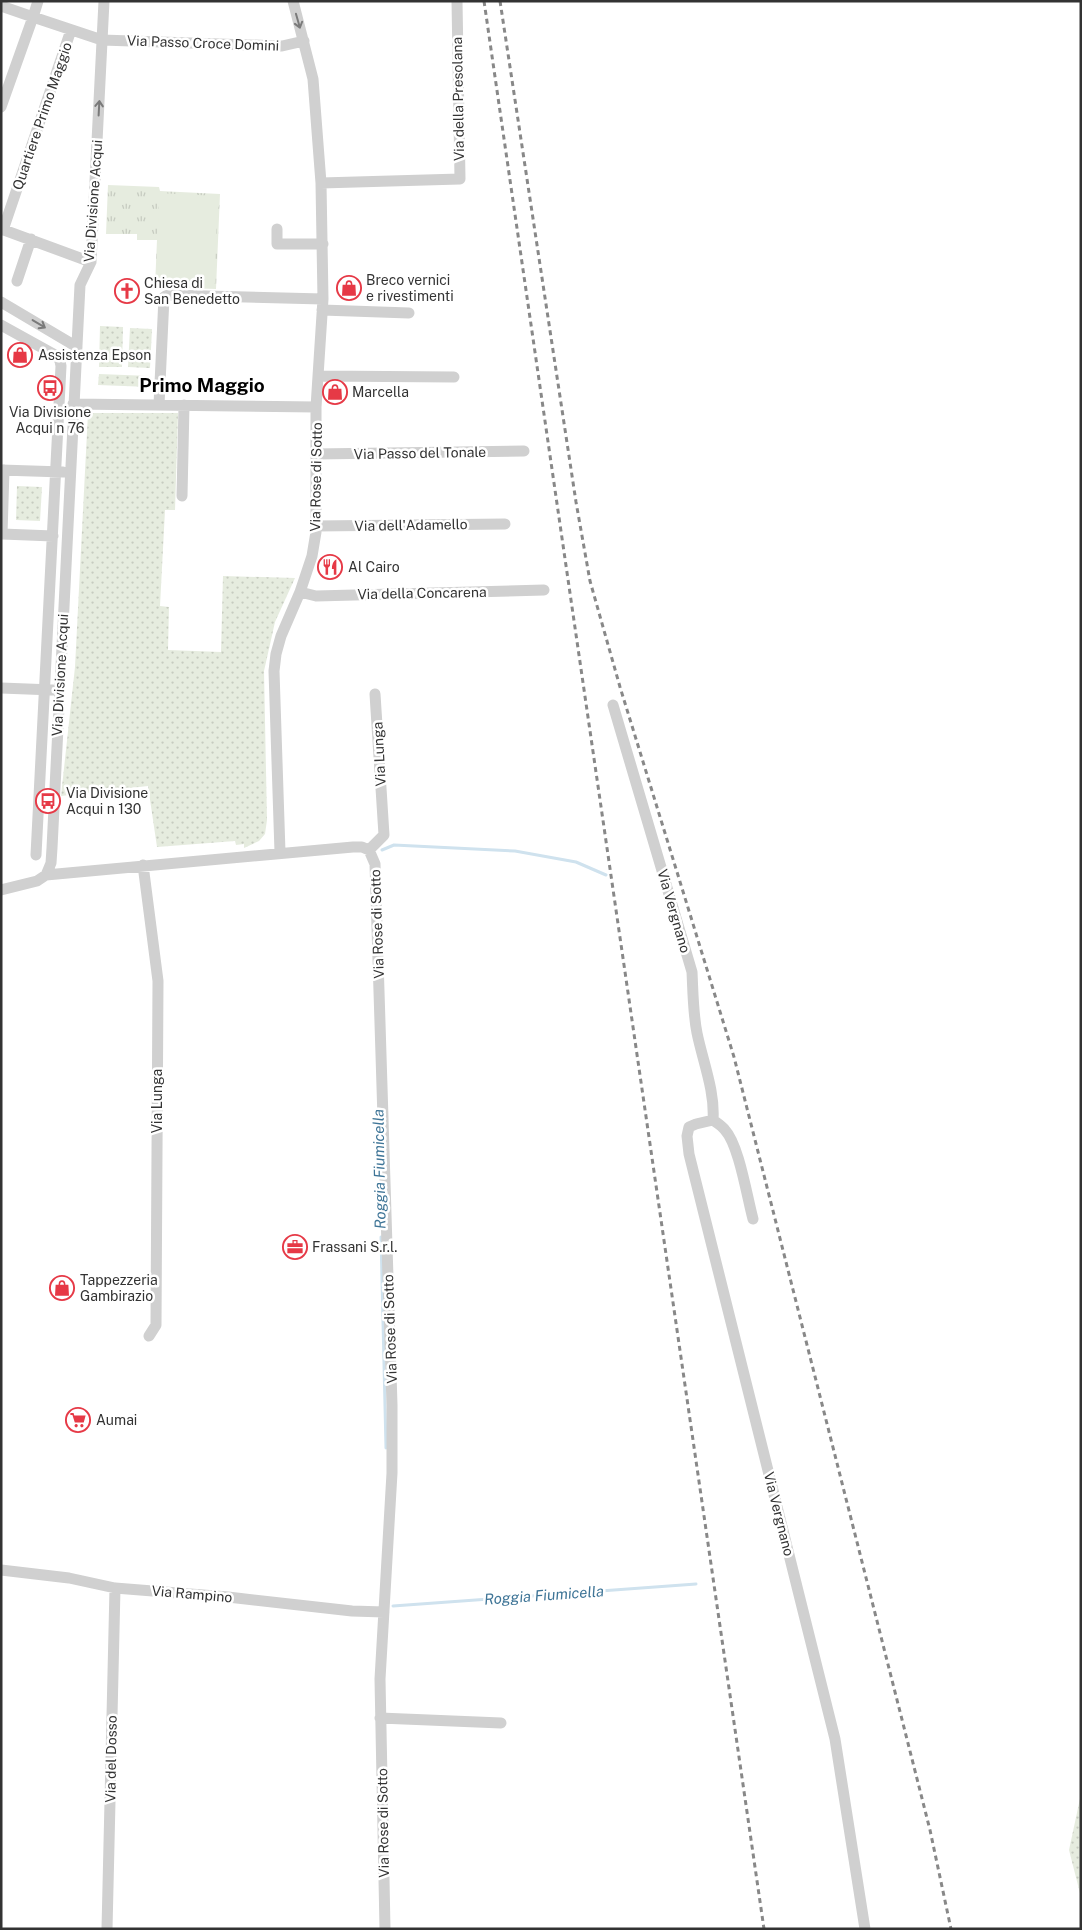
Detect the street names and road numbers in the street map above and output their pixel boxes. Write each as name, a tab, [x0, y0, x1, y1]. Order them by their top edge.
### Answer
street label: Via Passo Croce Domini	[127, 32, 279, 54]
street label: Via della Presolana	[449, 37, 467, 161]
street label: Quartiere Primo Maggio	[9, 40, 75, 192]
street label: Via Divisione Acqui	[81, 139, 105, 263]
street label: Via Rose di Sotto	[307, 422, 325, 532]
street label: Via Passo del Tonale	[354, 444, 486, 462]
street label: Via dell'Adamello	[354, 516, 468, 534]
street label: Via della Concarena	[357, 584, 487, 602]
street label: Via Divisione Acqui	[49, 613, 71, 737]
street label: Via Lunga	[369, 721, 389, 787]
street label: Via Vergnano	[654, 867, 694, 955]
street label: Via Rose di Sotto	[367, 869, 387, 979]
street label: Via Lunga	[149, 1069, 165, 1133]
street label: Via Rose di Sotto	[380, 1274, 400, 1384]
street label: Via Vergnano	[761, 1470, 797, 1558]
street label: Via Rampino	[151, 1582, 233, 1606]
street label: Via del Dosso	[102, 1715, 120, 1803]
street label: Via Rose di Sotto	[374, 1768, 392, 1878]

